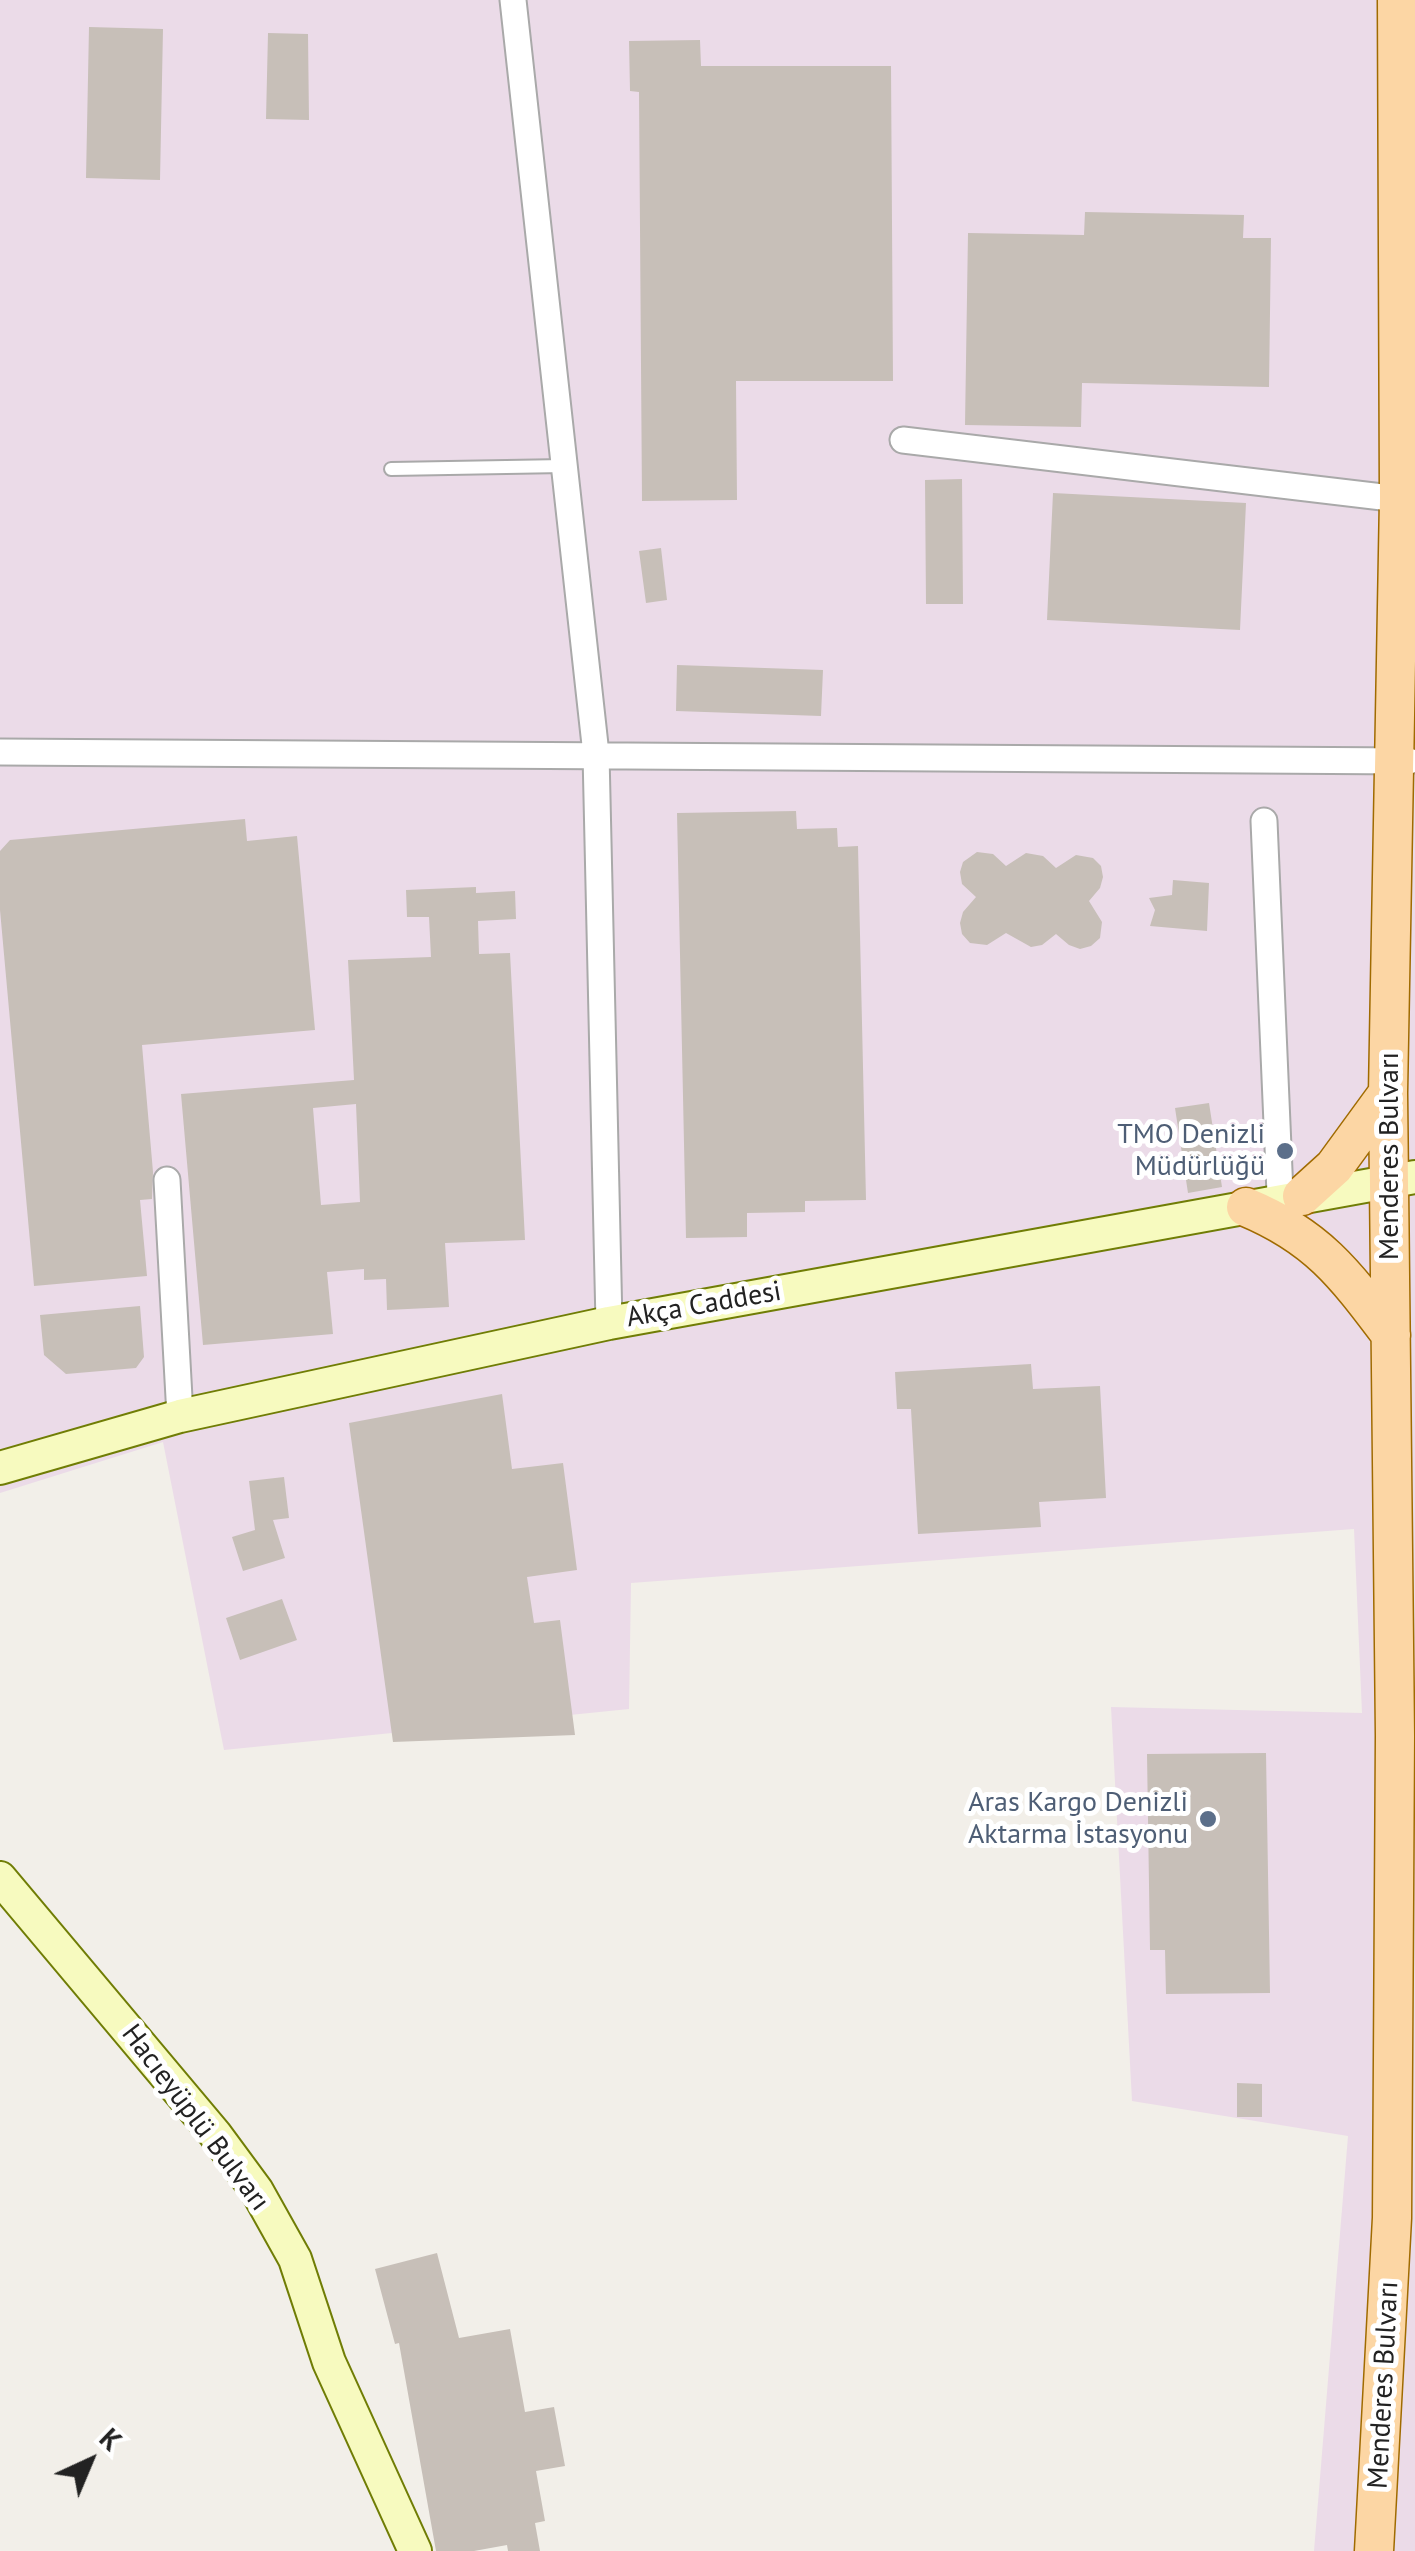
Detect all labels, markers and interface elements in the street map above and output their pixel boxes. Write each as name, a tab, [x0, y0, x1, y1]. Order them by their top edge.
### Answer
street label: Menderes Bulvarı	[1373, 1052, 1407, 1260]
place label: TMO Denizli Müdürlüğü	[1117, 1118, 1265, 1184]
marker: TMO Denizli Müdürlüğü	[1274, 1140, 1296, 1162]
street label: Akça Caddesi	[624, 1275, 784, 1335]
place label: Aras Kargo Denizli Aktarma İstasyonu	[968, 1786, 1188, 1852]
marker: Aras Kargo Denizli Aktarma İstasyonu	[1197, 1808, 1219, 1830]
street label: Hacıeyüplü Bulvarı	[114, 2018, 276, 2218]
street label: Menderes Bulvarı	[1362, 2280, 1406, 2490]
north arrow	[40, 2411, 140, 2511]
text: K	[92, 2420, 130, 2458]

